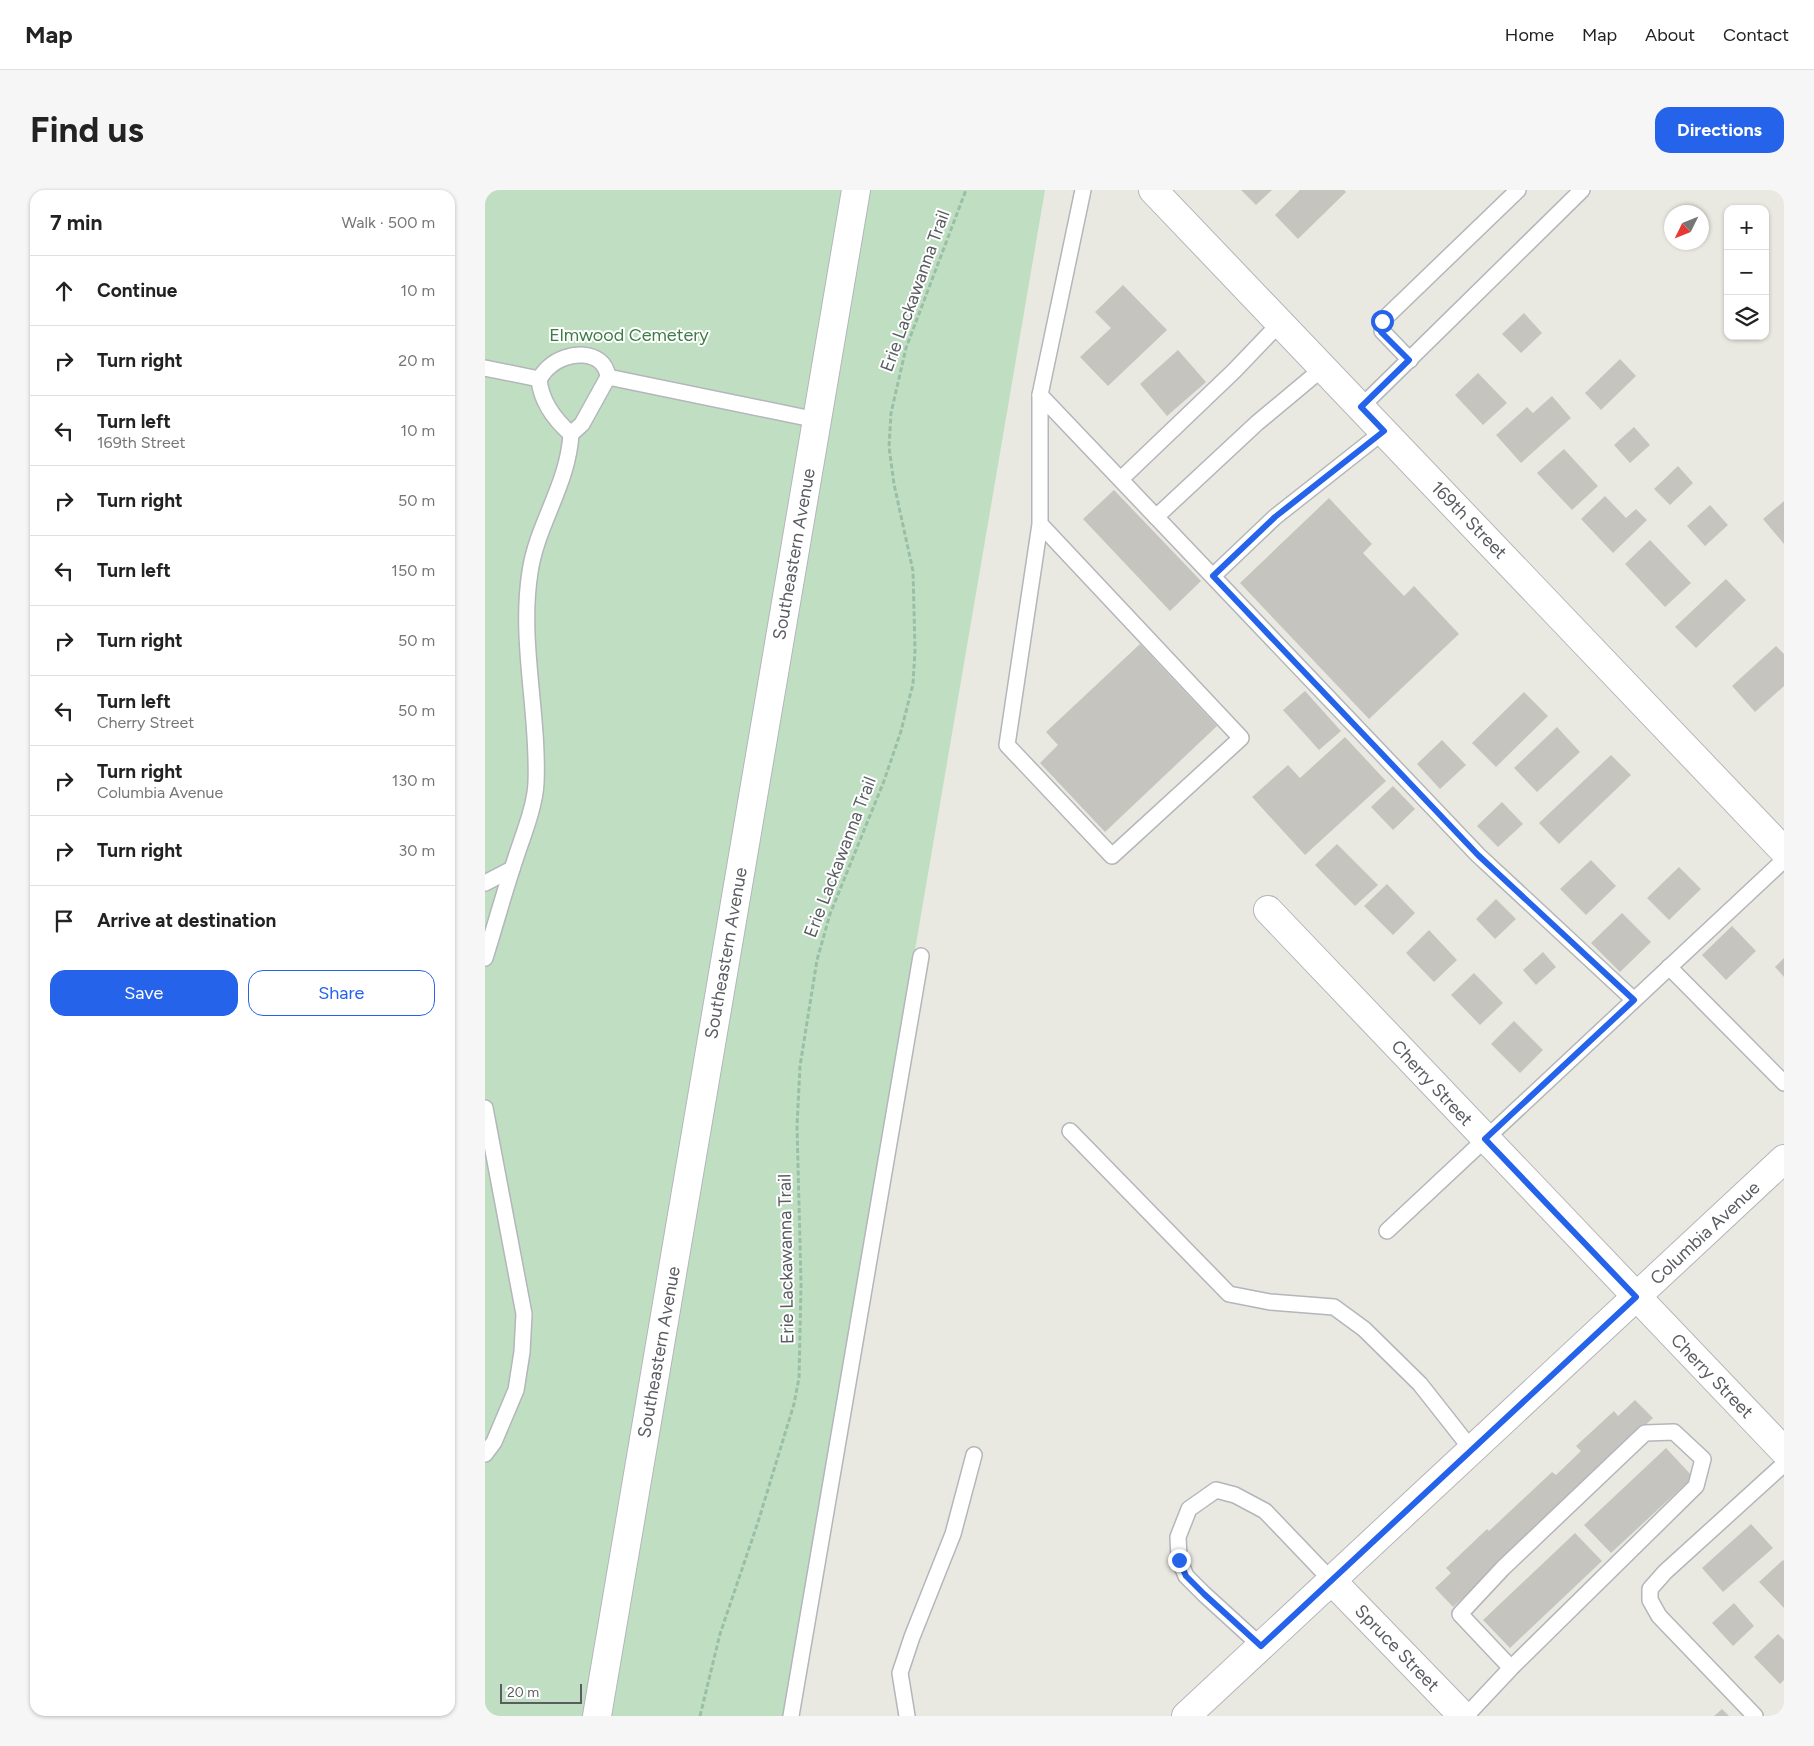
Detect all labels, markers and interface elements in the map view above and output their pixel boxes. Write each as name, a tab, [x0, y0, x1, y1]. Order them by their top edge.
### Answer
text: Map	[25, 20, 73, 49]
text: Home	[1505, 24, 1554, 46]
text: Map	[1582, 24, 1617, 46]
text: About	[1645, 24, 1695, 46]
text: Contact	[1723, 24, 1789, 46]
button: Directions	[1655, 107, 1784, 153]
text: Find us	[30, 109, 144, 151]
north arrow	[1664, 205, 1709, 250]
map controls	[1724, 205, 1769, 340]
button: +	[1724, 205, 1769, 250]
street label: Erie Lackawanna Trail	[876, 207, 954, 375]
text: 7 min	[50, 210, 102, 235]
text: Walk · 500 m	[342, 213, 435, 232]
button: −	[1724, 250, 1769, 295]
icon: ahead	[50, 277, 78, 305]
text: Continue	[97, 279, 177, 302]
text: 10 m	[401, 281, 435, 300]
button: layers	[1724, 295, 1769, 340]
route start	[1371, 310, 1394, 333]
park label: Elmwood Cemetery	[549, 324, 709, 346]
icon: right	[50, 347, 78, 375]
text: Turn right	[97, 349, 183, 372]
text: 20 m	[398, 351, 435, 370]
text: Turn left	[97, 410, 171, 433]
icon: left	[50, 417, 78, 445]
text: 10 m	[401, 421, 435, 440]
text: 169th Street	[97, 433, 185, 452]
street label: Southeastern Avenue	[768, 466, 820, 641]
street label: 169th Street	[1427, 477, 1512, 564]
icon: right	[50, 487, 78, 515]
text: Turn right	[97, 489, 183, 512]
text: 50 m	[398, 491, 435, 510]
icon: left	[50, 557, 78, 585]
text: Turn left	[97, 559, 171, 582]
text: 150 m	[391, 561, 435, 580]
icon: right	[50, 627, 78, 655]
text: Turn right	[97, 629, 183, 652]
text: 50 m	[398, 631, 435, 650]
text: Turn left	[97, 690, 171, 713]
icon: left	[50, 697, 78, 725]
text: 50 m	[398, 701, 435, 720]
text: Cherry Street	[97, 713, 194, 732]
text: Turn right	[97, 760, 183, 783]
icon: right	[50, 767, 78, 795]
text: 130 m	[392, 771, 435, 790]
street label: Erie Lackawanna Trail	[799, 774, 881, 940]
text: Columbia Avenue	[97, 783, 223, 802]
icon: right	[50, 837, 78, 865]
text: Turn right	[97, 839, 183, 862]
text: 30 m	[398, 841, 435, 860]
street label: Southeastern Avenue	[700, 865, 752, 1040]
icon: arrive	[50, 907, 78, 935]
text: Arrive at destination	[97, 909, 276, 932]
button: Save	[50, 970, 238, 1016]
button: Share	[248, 970, 435, 1016]
street label: Cherry Street	[1387, 1036, 1477, 1131]
street label: Erie Lackawanna Trail	[774, 1174, 798, 1344]
street label: Columbia Avenue	[1646, 1176, 1765, 1289]
street label: Southeastern Avenue	[633, 1264, 685, 1439]
street label: Cherry Street	[1666, 1329, 1758, 1423]
route end	[1168, 1549, 1191, 1572]
street label: Spruce Street	[1350, 1600, 1444, 1696]
scale bar	[500, 1681, 583, 1704]
text: 20 m	[507, 1684, 539, 1701]

